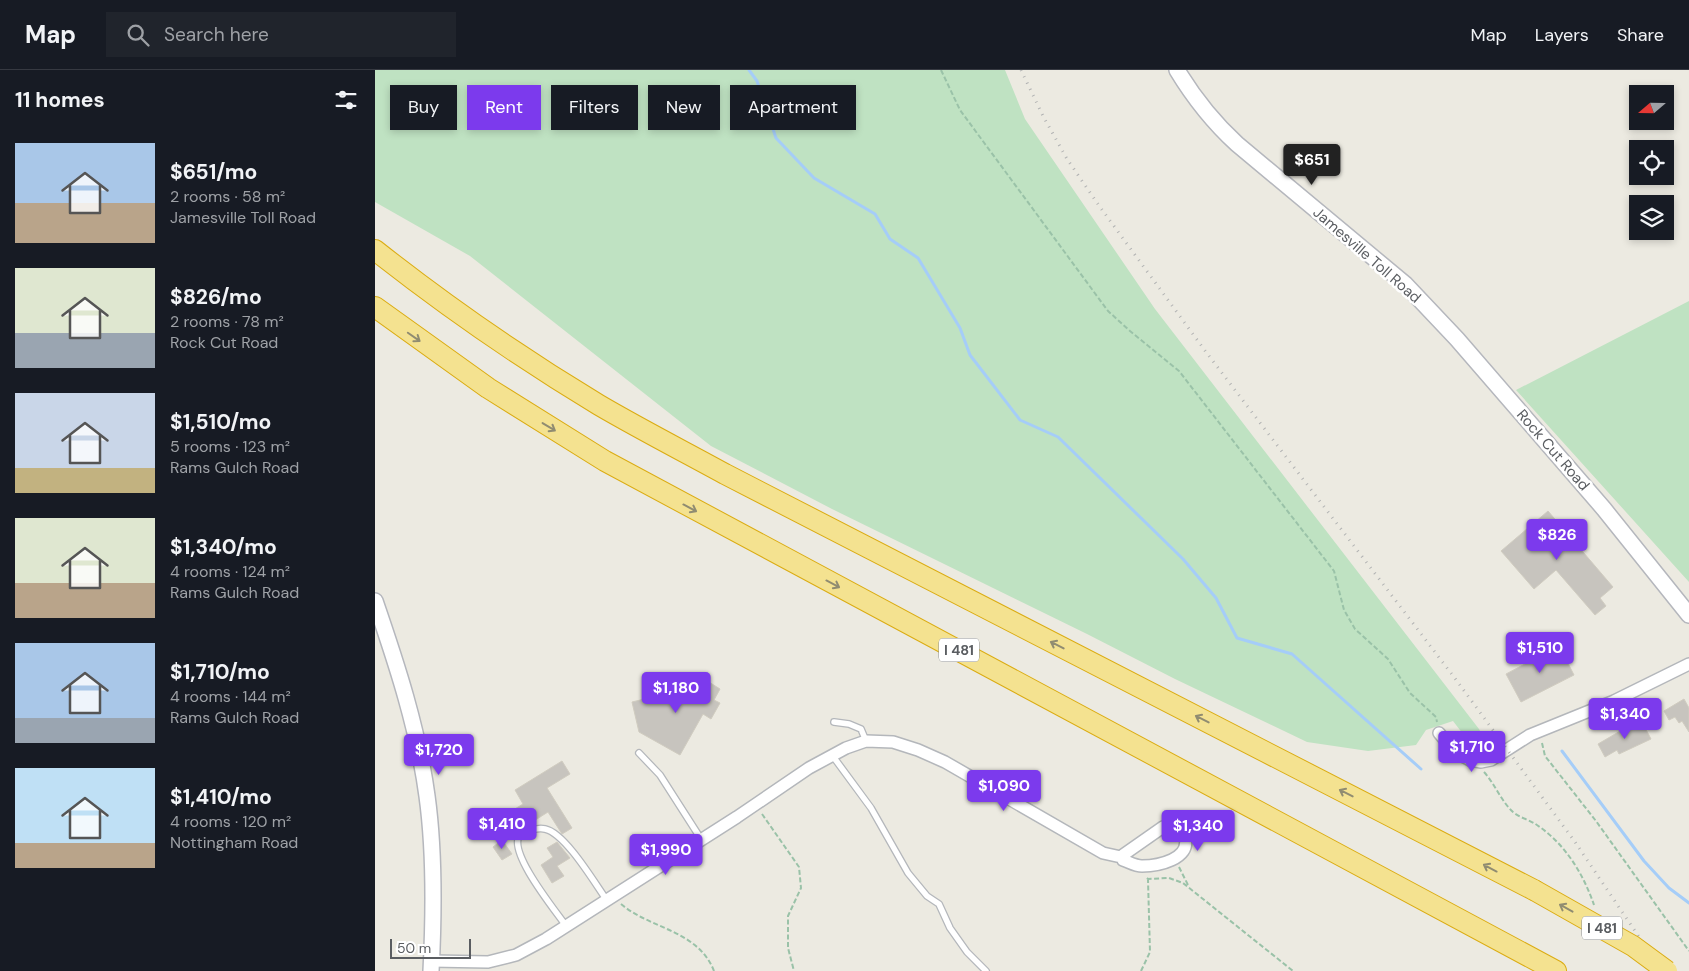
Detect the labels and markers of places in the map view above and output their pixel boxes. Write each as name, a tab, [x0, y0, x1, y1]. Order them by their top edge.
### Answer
pin: $651	[1282, 144, 1342, 186]
pin: $826	[1527, 518, 1587, 561]
pin: $1,510	[1499, 632, 1581, 674]
pin: $1,180	[635, 672, 717, 714]
pin: $1,340	[1584, 698, 1666, 740]
pin: $1,710	[1431, 730, 1513, 773]
pin: $1,720	[398, 734, 480, 776]
pin: $1,090	[963, 770, 1045, 812]
pin: $1,410	[461, 808, 543, 850]
pin: $1,340	[1157, 810, 1239, 852]
pin: $1,990	[625, 834, 707, 876]

